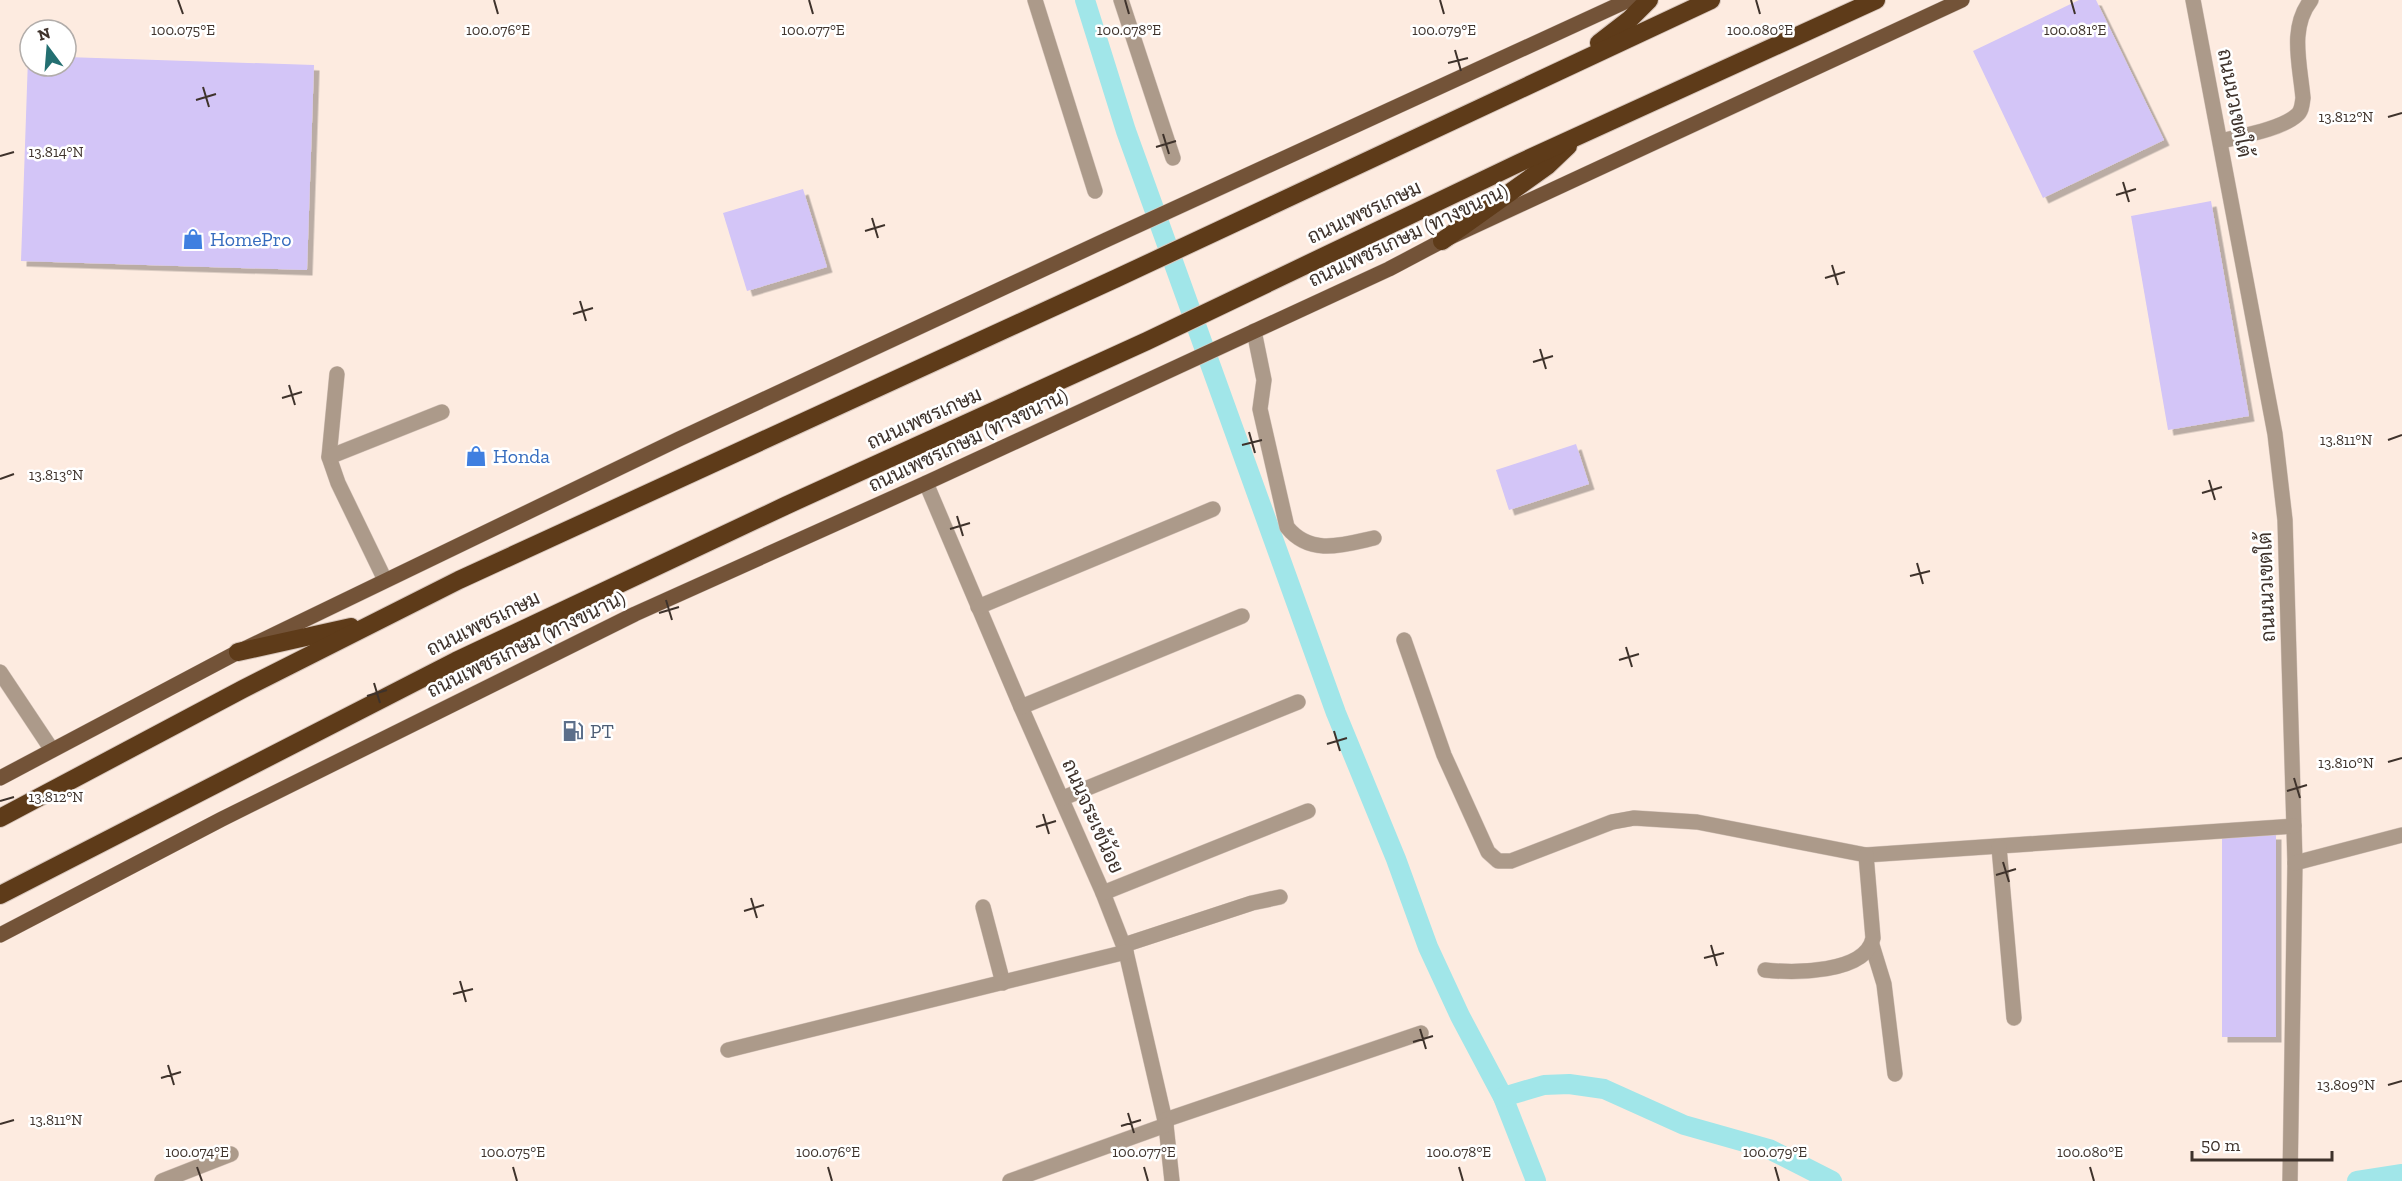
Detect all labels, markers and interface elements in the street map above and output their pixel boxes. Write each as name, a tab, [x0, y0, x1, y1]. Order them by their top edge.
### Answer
north arrow	[18, 18, 78, 78]
text: 100.075°E	[151, 21, 215, 39]
text: 100.076°E	[466, 21, 530, 39]
text: 100.077°E	[781, 21, 845, 39]
text: 100.078°E	[1097, 21, 1161, 39]
text: 100.079°E	[1412, 21, 1476, 39]
text: 100.080°E	[1727, 21, 1793, 39]
text: 100.081°E	[2044, 21, 2107, 39]
text: N	[36, 23, 52, 45]
street label: ถนนนวเขตใต้	[2213, 47, 2258, 160]
text: 13.812°N	[2319, 108, 2373, 126]
text: 13.814°N	[29, 143, 83, 161]
street label: ถนนเพชรเกษม	[1303, 175, 1425, 249]
street label: ถนนเพชรเกษม (ทางขนาน)	[1304, 178, 1512, 292]
shop icon: HomePro	[181, 227, 205, 251]
place label: HomePro	[210, 227, 291, 251]
street label: ถนนเพชรเกษม	[863, 382, 985, 454]
street label: ถนนเพชรเกษม (ทางขนาน)	[864, 383, 1072, 497]
text: 13.811°N	[2320, 431, 2372, 449]
shop icon: Honda	[464, 444, 488, 468]
place label: Honda	[493, 444, 550, 468]
text: 13.813°N	[29, 466, 83, 484]
street label: ถนนนวเขตใต้	[2251, 531, 2280, 642]
street label: ถนนเพชรเกษม	[422, 585, 544, 661]
street label: ถนนเพชรเกษม (ทางขนาน)	[423, 586, 629, 702]
fuel station icon: PT	[561, 719, 585, 743]
place label: PT	[590, 719, 614, 743]
text: 13.810°N	[2318, 754, 2374, 772]
street label: ถนนจระเข้น้อย	[1057, 755, 1129, 877]
text: 13.812°N	[29, 788, 83, 806]
text: 13.809°N	[2317, 1076, 2375, 1094]
text: 13.811°N	[30, 1111, 82, 1129]
scale bar	[2192, 1124, 2332, 1162]
text: 50 m	[2201, 1134, 2241, 1156]
text: 100.074°E	[165, 1143, 229, 1161]
text: 100.075°E	[481, 1143, 545, 1161]
text: 100.076°E	[796, 1143, 860, 1161]
text: 100.077°E	[1112, 1143, 1176, 1161]
text: 100.078°E	[1427, 1143, 1491, 1161]
text: 100.079°E	[1743, 1143, 1807, 1161]
text: 100.080°E	[2057, 1143, 2123, 1161]

